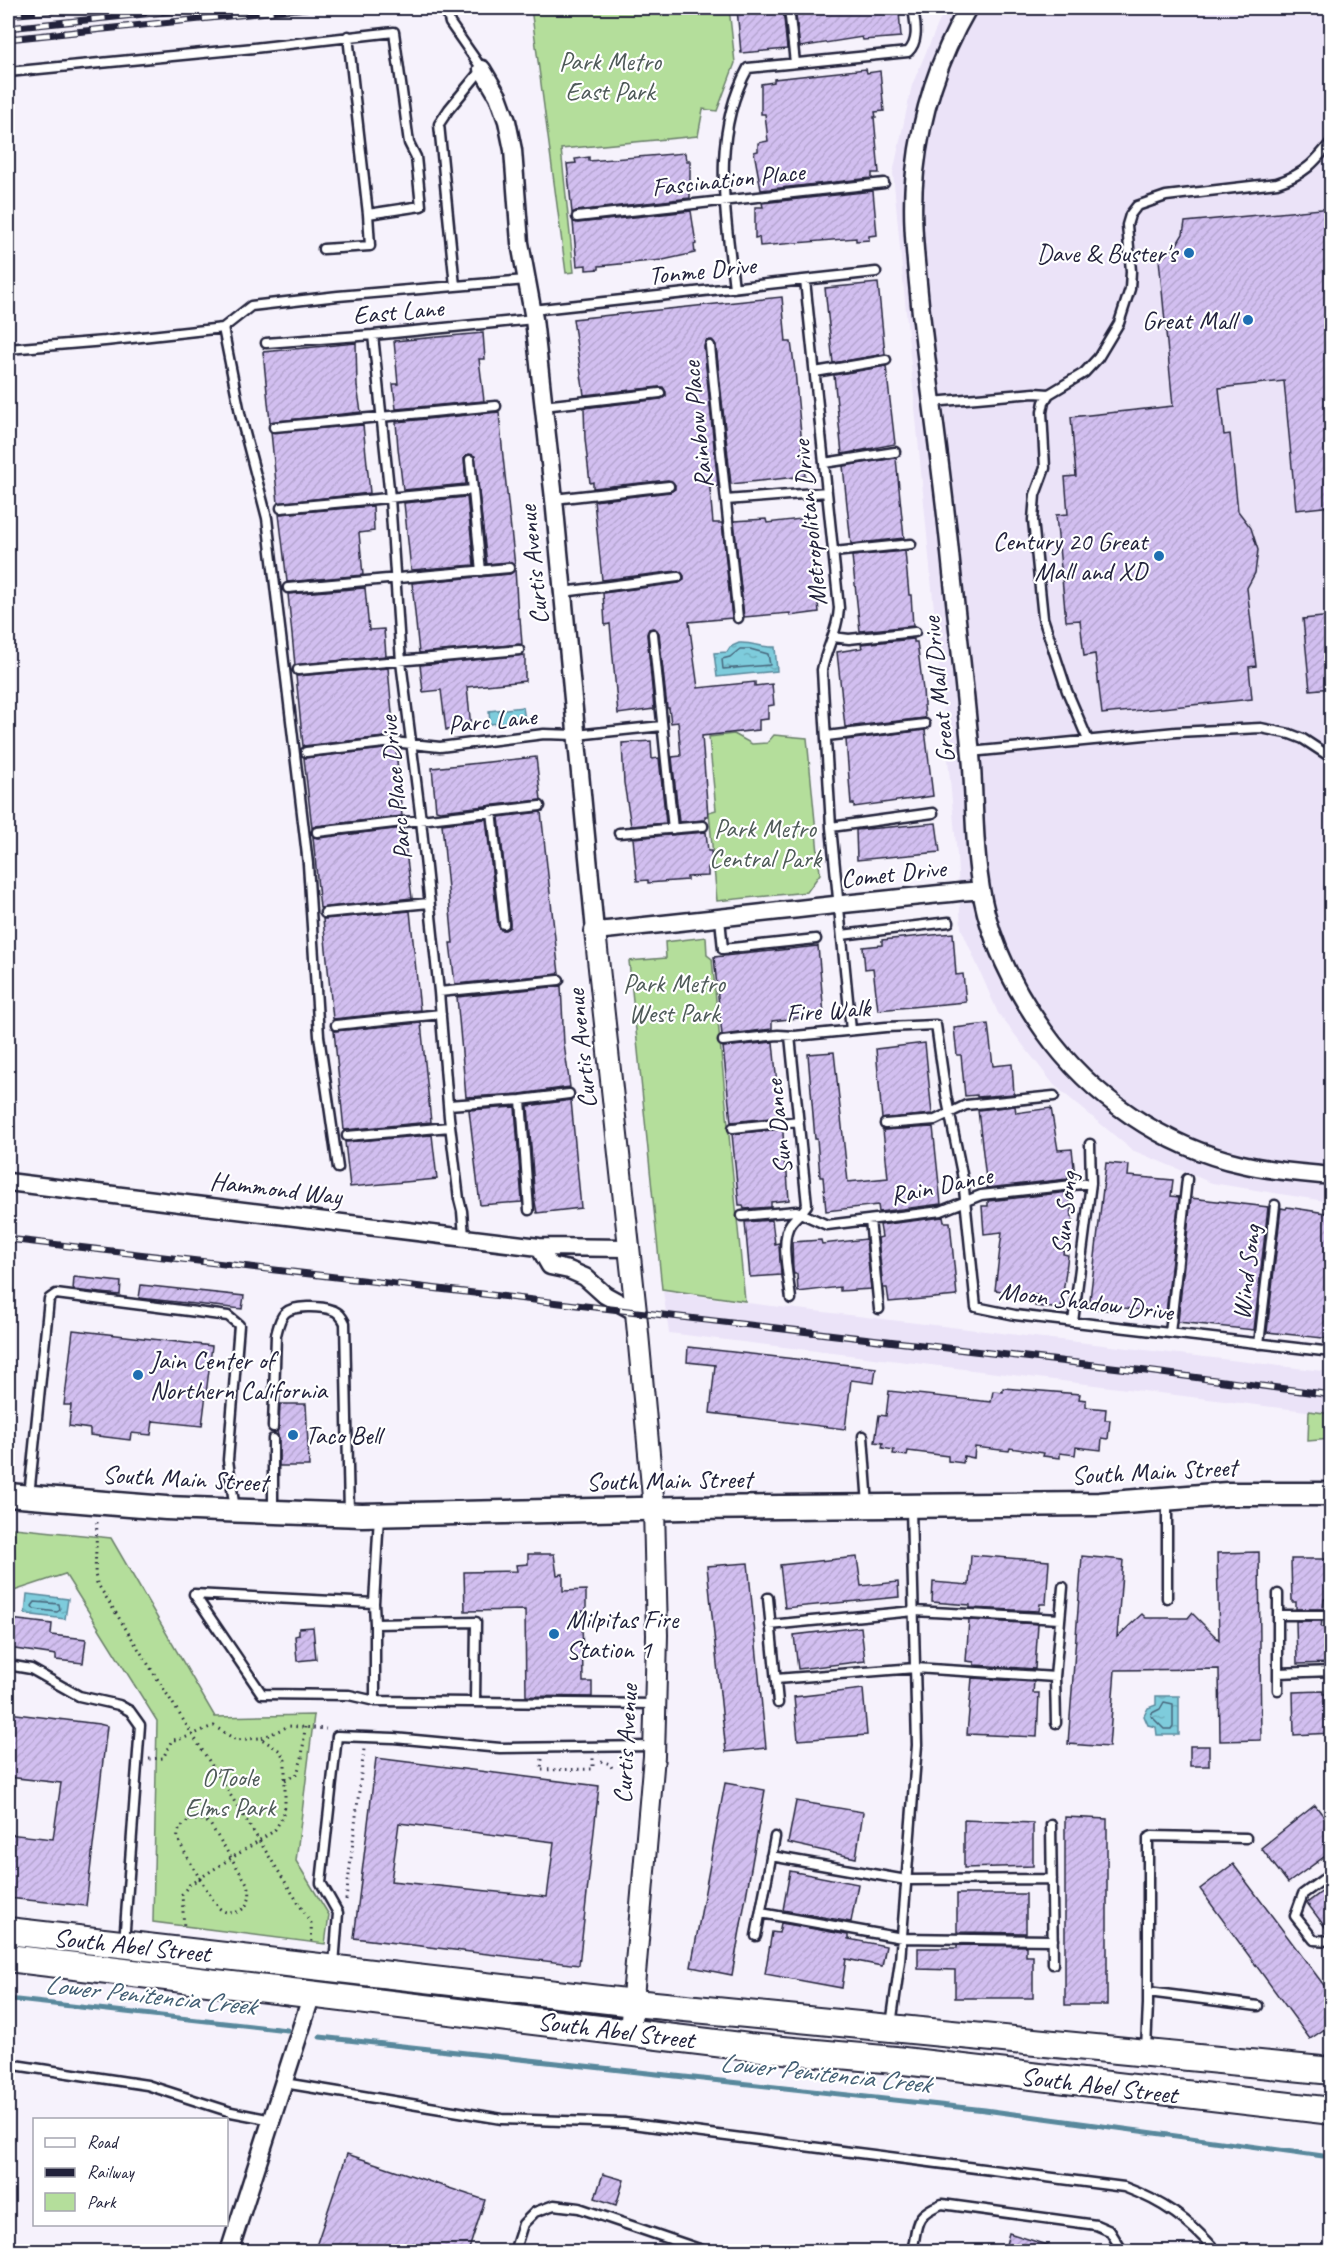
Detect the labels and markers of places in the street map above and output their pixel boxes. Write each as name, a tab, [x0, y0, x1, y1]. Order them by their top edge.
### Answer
place label: Dave & Buster's	[1036, 237, 1179, 270]
marker: Dave & Buster's	[1182, 246, 1196, 260]
place label: Great Mall	[1142, 304, 1241, 337]
marker: Great Mall	[1241, 313, 1255, 327]
place label: Century 20 Great Mall and XD	[993, 525, 1149, 588]
marker: Century 20 Great Mall and XD	[1152, 549, 1166, 563]
place label: Jain Center of Northern California	[148, 1344, 328, 1407]
marker: Jain Center of Northern California	[131, 1368, 145, 1382]
place label: Taco Bell	[305, 1419, 386, 1452]
marker: Taco Bell	[286, 1428, 300, 1442]
place label: Milpitas Fire Station 1	[566, 1603, 680, 1666]
marker: Milpitas Fire Station 1	[547, 1627, 561, 1641]

